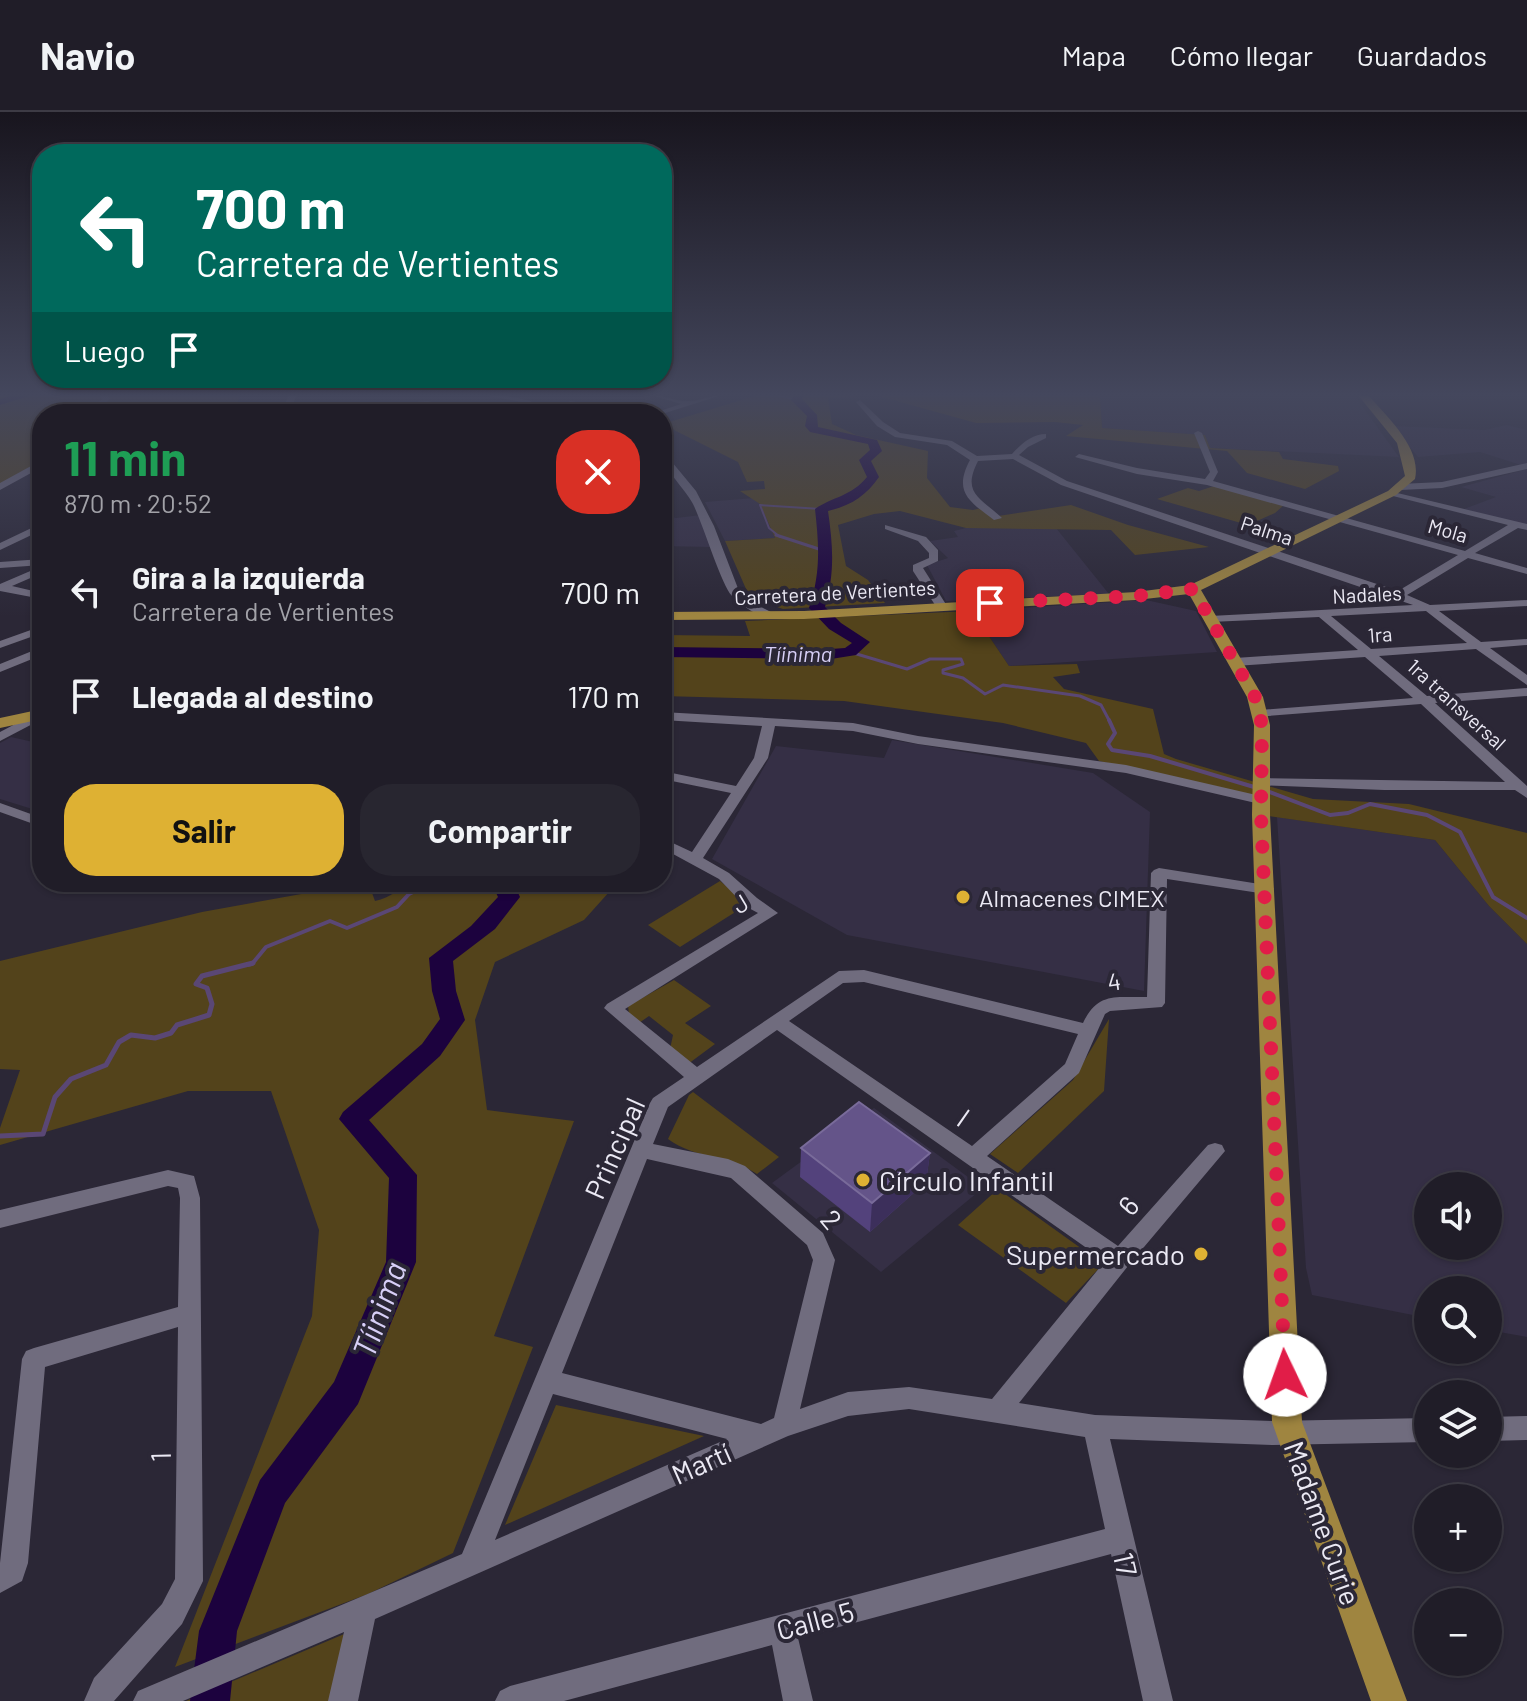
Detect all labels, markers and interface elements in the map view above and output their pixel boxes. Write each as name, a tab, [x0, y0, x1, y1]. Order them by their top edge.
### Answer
text: Navio	[40, 32, 135, 78]
text: Mapa	[1062, 38, 1126, 72]
text: Cómo llegar	[1170, 38, 1313, 72]
text: Guardados	[1357, 38, 1487, 72]
text: 700 m	[196, 173, 346, 240]
icon: left	[64, 176, 168, 280]
text: Carretera de Vertientes	[196, 241, 559, 284]
icon: arrive	[162, 328, 206, 372]
text: Luego	[64, 332, 146, 368]
text: 11 min	[64, 428, 187, 486]
button: close	[556, 430, 640, 514]
text: 870 m · 20:52	[64, 487, 212, 518]
street label: Palma	[1238, 510, 1296, 550]
street label: Mola	[1425, 513, 1471, 547]
text: Gira a la izquierda	[132, 559, 365, 595]
pin	[956, 569, 1024, 637]
icon: left	[64, 570, 108, 614]
text: 700 m	[561, 574, 640, 610]
street label: Carretera de Vertientes	[734, 575, 936, 609]
street label: Nadales	[1332, 580, 1402, 608]
icon: arrive	[968, 581, 1012, 625]
text: Carretera de Vertientes	[132, 595, 394, 626]
street label: 1ra	[1367, 621, 1393, 647]
water label: Tíinima	[764, 640, 832, 666]
street label: 1ra transversal	[1403, 653, 1511, 755]
icon: arrive	[64, 674, 108, 718]
text: Llegada al destino	[132, 678, 374, 714]
text: 170 m	[568, 678, 640, 714]
button: Salir	[64, 784, 344, 876]
button: Compartir	[360, 784, 640, 876]
place label: Almacenes CIMEX	[979, 883, 1165, 912]
street label: J	[727, 887, 753, 919]
marker: Almacenes CIMEX	[954, 888, 972, 906]
street label: 4	[1105, 966, 1123, 996]
street label: Principal	[577, 1092, 651, 1204]
street label: I	[951, 1101, 977, 1133]
place label: Círculo Infantil	[879, 1163, 1054, 1197]
marker: Círculo Infantil	[854, 1171, 872, 1189]
map controls	[1414, 1172, 1502, 1676]
button: sound	[1414, 1172, 1502, 1260]
street label: 6	[1110, 1188, 1146, 1222]
street label: 2	[814, 1202, 850, 1236]
place label: Supermercado	[1006, 1237, 1185, 1271]
marker: Supermercado	[1192, 1245, 1210, 1263]
water label: Tíinima	[343, 1256, 413, 1362]
button: search	[1414, 1276, 1502, 1364]
position arrow	[1243, 1333, 1327, 1417]
button: layers	[1414, 1380, 1502, 1468]
street label: Martí	[666, 1435, 736, 1491]
street label: Madame Curie	[1278, 1437, 1368, 1609]
street label: 1	[143, 1452, 177, 1462]
button: +	[1414, 1484, 1502, 1572]
street label: 17	[1107, 1549, 1145, 1579]
button: −	[1414, 1588, 1502, 1676]
street label: Calle 5	[772, 1593, 858, 1647]

